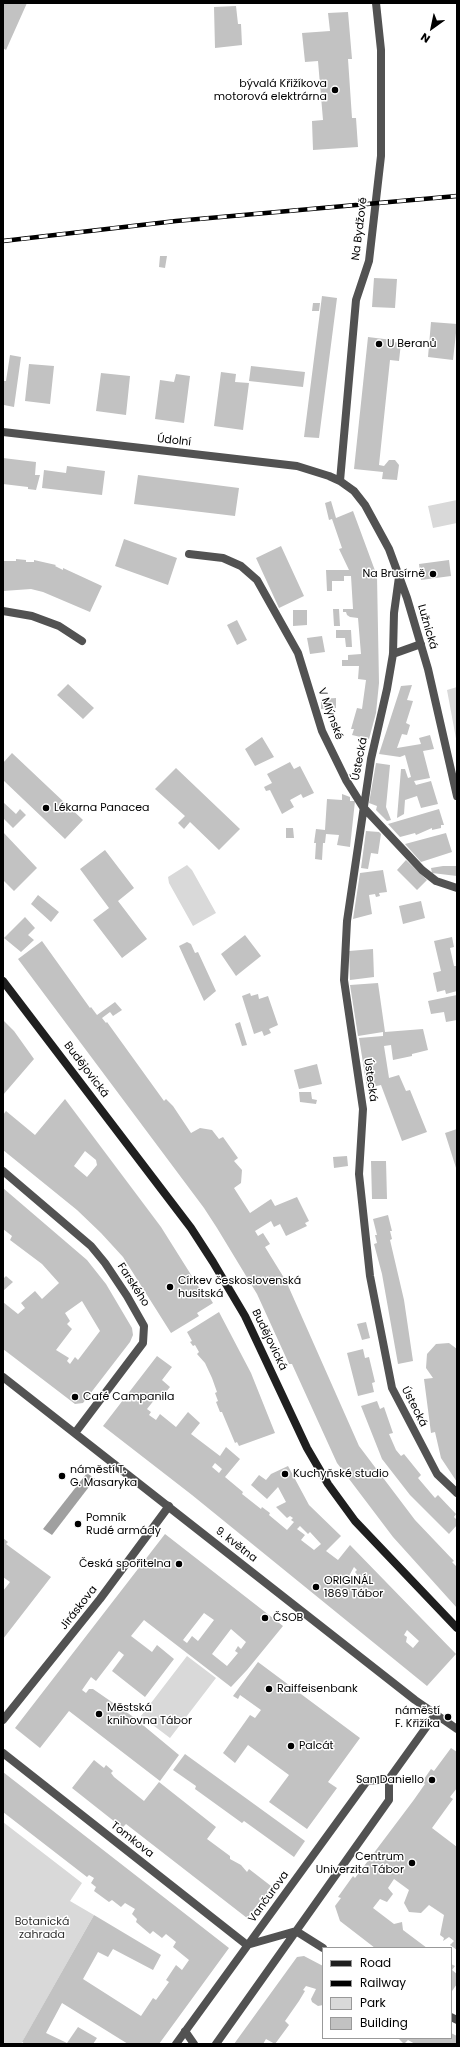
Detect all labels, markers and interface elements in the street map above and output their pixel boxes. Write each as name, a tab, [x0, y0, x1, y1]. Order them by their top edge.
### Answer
north arrow	[412, 8, 452, 48]
text: N	[418, 29, 433, 47]
place label: bývalá Křižíkova motorová elektrárna	[214, 77, 327, 103]
marker: bývalá Křižíkova motorová elektrárna	[330, 85, 340, 95]
street label: Na Bydžově	[350, 197, 370, 261]
place label: U Beranů	[387, 337, 437, 351]
marker: U Beranů	[374, 339, 384, 349]
street label: Údolní	[156, 433, 192, 449]
place label: Na Brusírně	[363, 567, 425, 581]
marker: Na Brusírně	[428, 569, 438, 579]
street label: Lužnická	[414, 603, 440, 651]
street label: V Mlýnské	[315, 686, 345, 742]
street label: Ústecká	[349, 736, 371, 782]
place label: Lékarna Panacea	[54, 801, 149, 815]
marker: Lékarna Panacea	[41, 803, 51, 813]
street label: Budějovická	[61, 1039, 111, 1101]
street label: Ústecká	[360, 1057, 380, 1103]
street label: Farského	[114, 1261, 152, 1309]
place label: Církev československá husitská	[178, 1274, 301, 1300]
marker: Církev československá husitská	[165, 1282, 175, 1292]
street label: Budějovická	[249, 1307, 289, 1373]
street label: Ústecká	[398, 1385, 430, 1429]
place label: Café Campanila	[83, 1390, 174, 1404]
marker: Café Campanila	[70, 1392, 80, 1402]
place label: náměstí T. G. Masaryka	[70, 1463, 137, 1489]
place label: Kuchyňské studio	[293, 1467, 389, 1481]
marker: Kuchyňské studio	[280, 1469, 290, 1479]
marker: náměstí T. G. Masaryka	[57, 1471, 67, 1481]
place label: Pomník Rudé armády	[86, 1511, 161, 1537]
marker: Pomník Rudé armády	[73, 1519, 83, 1529]
street label: 9. května	[213, 1525, 259, 1565]
place label: Česká spořitelna	[79, 1557, 171, 1571]
marker: Česká spořitelna	[174, 1559, 184, 1569]
place label: ORIGINÁL 1869 Tábor	[324, 1574, 383, 1600]
marker: ORIGINÁL 1869 Tábor	[311, 1582, 321, 1592]
street label: Jiráskova	[58, 1583, 100, 1633]
place label: ČSOB	[273, 1611, 303, 1625]
marker: ČSOB	[260, 1613, 270, 1623]
place label: Raiffeisenbank	[277, 1682, 358, 1696]
marker: Raiffeisenbank	[264, 1684, 274, 1694]
place label: Městská knihovna Tábor	[107, 1701, 192, 1727]
place label: náměstí F. Křižíka	[395, 1704, 440, 1730]
marker: Městská knihovna Tábor	[94, 1709, 104, 1719]
marker: náměstí F. Křižíka	[443, 1712, 453, 1722]
place label: Palcát	[299, 1739, 334, 1753]
marker: Palcát	[286, 1741, 296, 1751]
place label: San Daniello	[356, 1773, 424, 1787]
marker: San Daniello	[427, 1775, 437, 1785]
street label: Tomkova	[108, 1819, 156, 1861]
place label: Centrum Univerzita Tábor	[316, 1850, 404, 1876]
marker: Centrum Univerzita Tábor	[407, 1858, 417, 1868]
street label: Vančurova	[246, 1869, 292, 1925]
park label: Botanická zahrada	[15, 1915, 69, 1941]
legend	[322, 1947, 452, 2039]
text: Road	[360, 1954, 391, 1971]
text: Railway	[360, 1974, 406, 1991]
text: Park	[360, 1994, 386, 2011]
text: Building	[360, 2014, 408, 2031]

